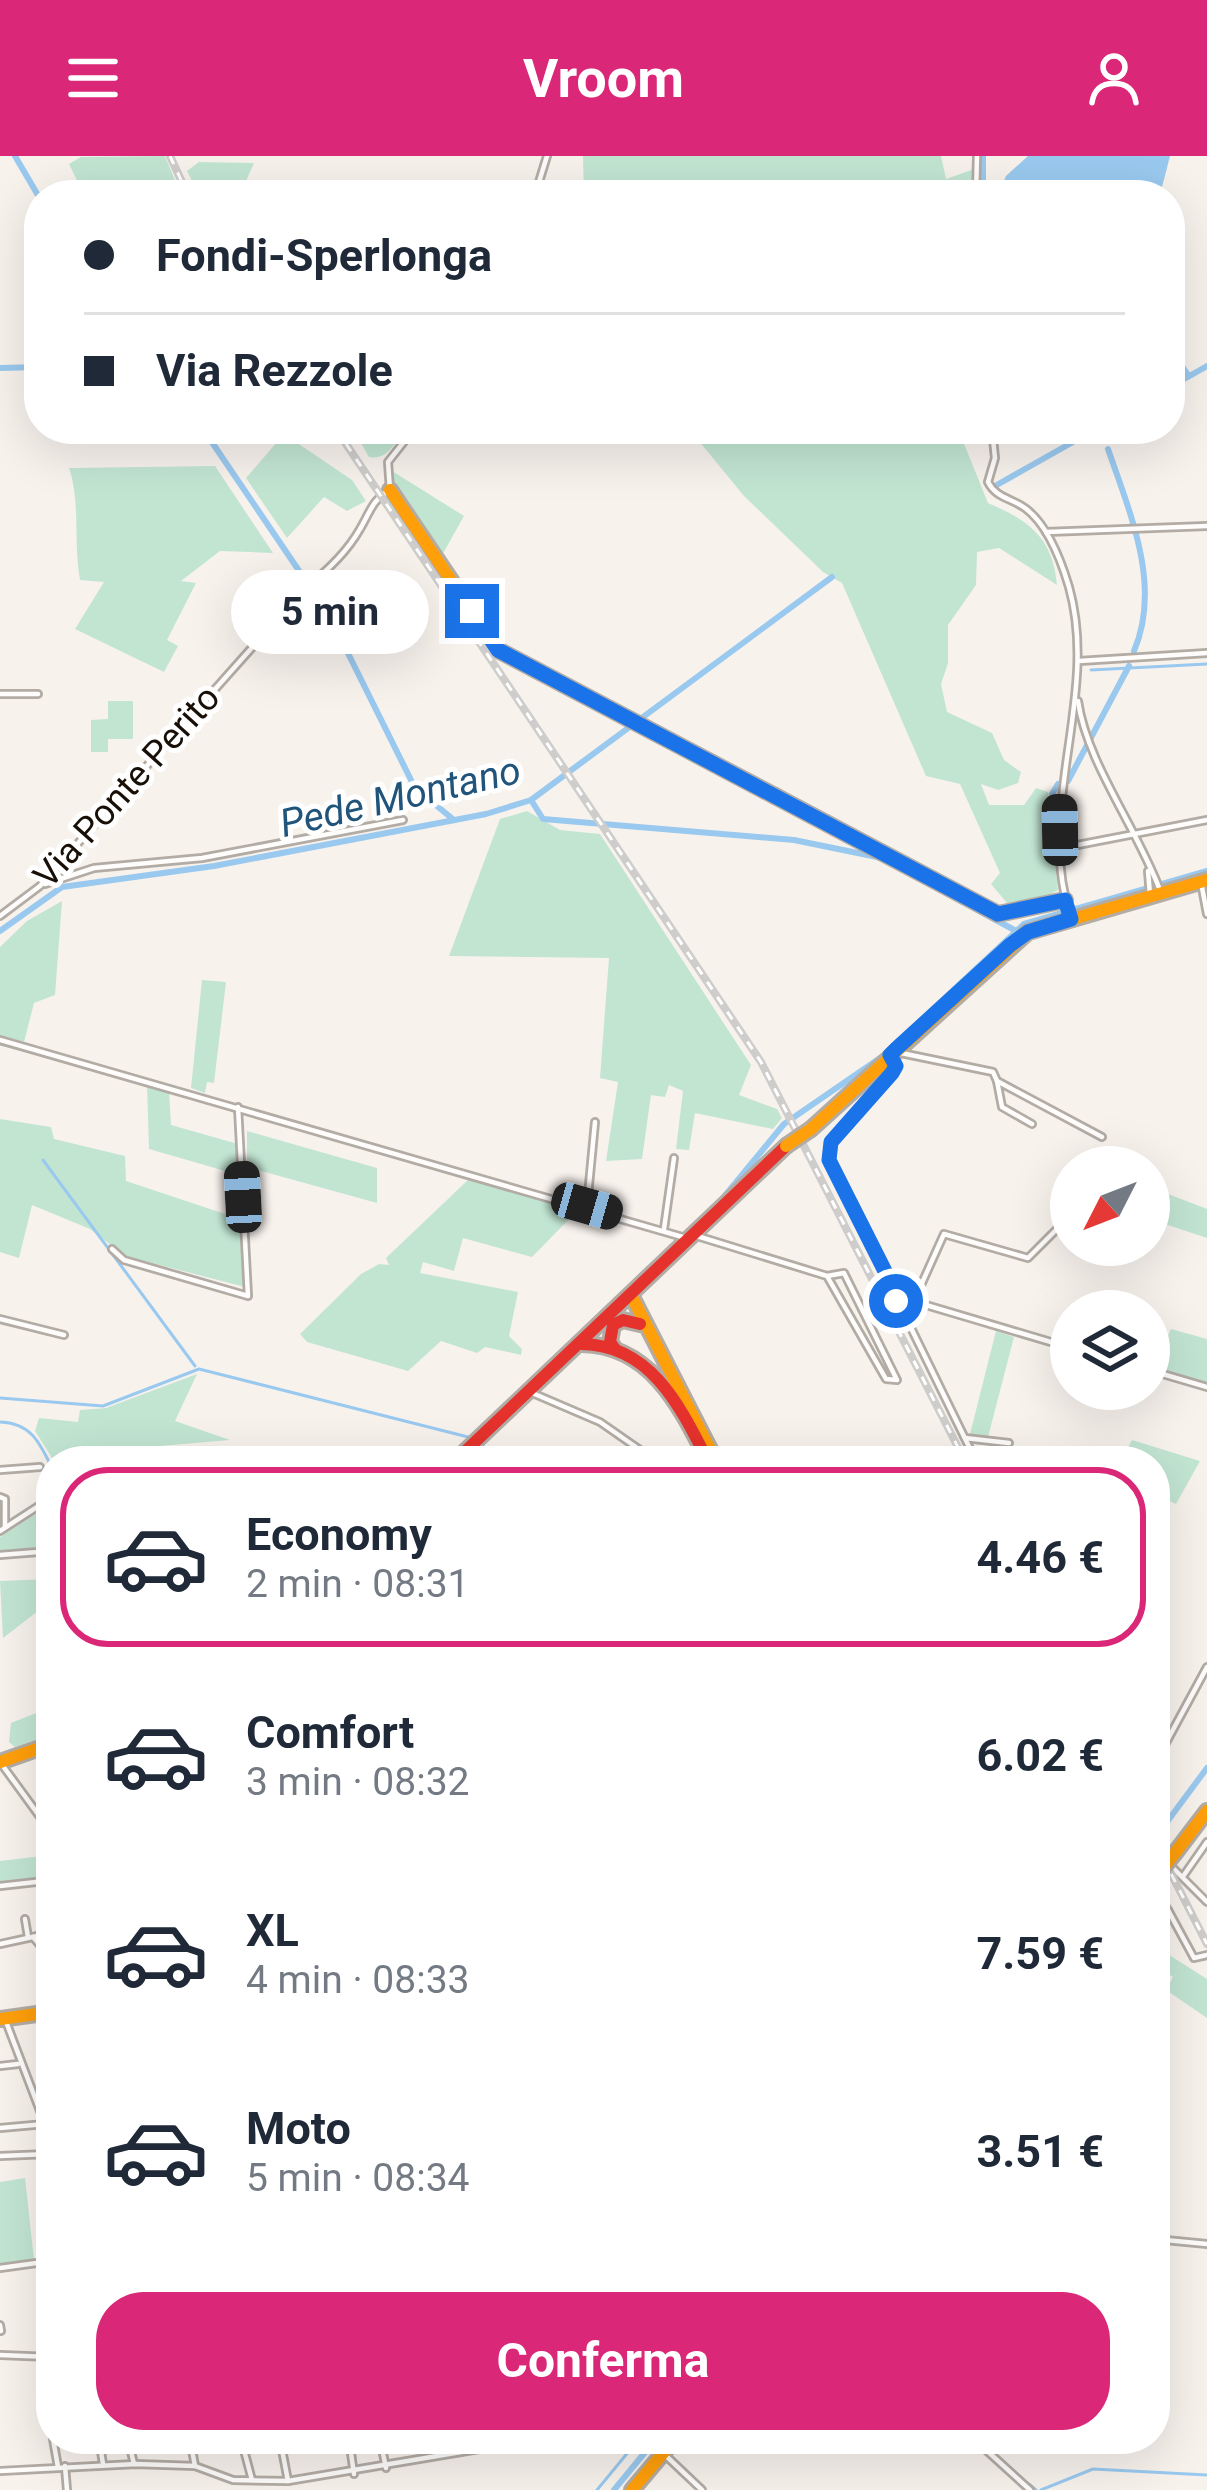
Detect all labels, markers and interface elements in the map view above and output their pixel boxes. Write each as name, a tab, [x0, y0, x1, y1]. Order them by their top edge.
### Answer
icon: menu	[60, 45, 126, 111]
icon: person	[1081, 45, 1147, 111]
text: Vroom	[523, 47, 684, 110]
text: Fondi-Sperlonga	[156, 229, 492, 282]
text: Via Rezzole	[156, 344, 393, 397]
callout: 5 min	[232, 569, 430, 653]
route end	[445, 584, 499, 638]
text: 5 min	[281, 589, 379, 635]
street label: Via Ponte Perito	[25, 677, 228, 896]
water label: Pede Montano	[275, 747, 525, 847]
car	[1041, 794, 1079, 866]
north arrow	[1050, 1146, 1170, 1266]
map controls	[1050, 1146, 1170, 1410]
car	[223, 1160, 263, 1234]
car	[547, 1179, 627, 1233]
route start	[869, 1274, 923, 1328]
button: layers	[1050, 1290, 1170, 1410]
icon: car	[102, 1503, 210, 1611]
text: Economy	[246, 1508, 432, 1561]
text: 4.46 €	[976, 1531, 1104, 1584]
text: 2 min · 08:31	[246, 1561, 469, 1607]
icon: car	[102, 1701, 210, 1809]
text: Comfort	[246, 1706, 414, 1759]
text: 6.02 €	[976, 1729, 1104, 1782]
text: 3 min · 08:32	[246, 1759, 469, 1805]
icon: car	[102, 1899, 210, 2007]
text: XL	[246, 1904, 299, 1957]
text: 7.59 €	[976, 1927, 1104, 1980]
text: 4 min · 08:33	[246, 1957, 469, 2003]
icon: car	[102, 2097, 210, 2205]
text: Moto	[246, 2102, 351, 2155]
text: 3.51 €	[976, 2125, 1104, 2178]
text: 5 min · 08:34	[246, 2155, 469, 2201]
button: Conferma	[96, 2292, 1110, 2430]

